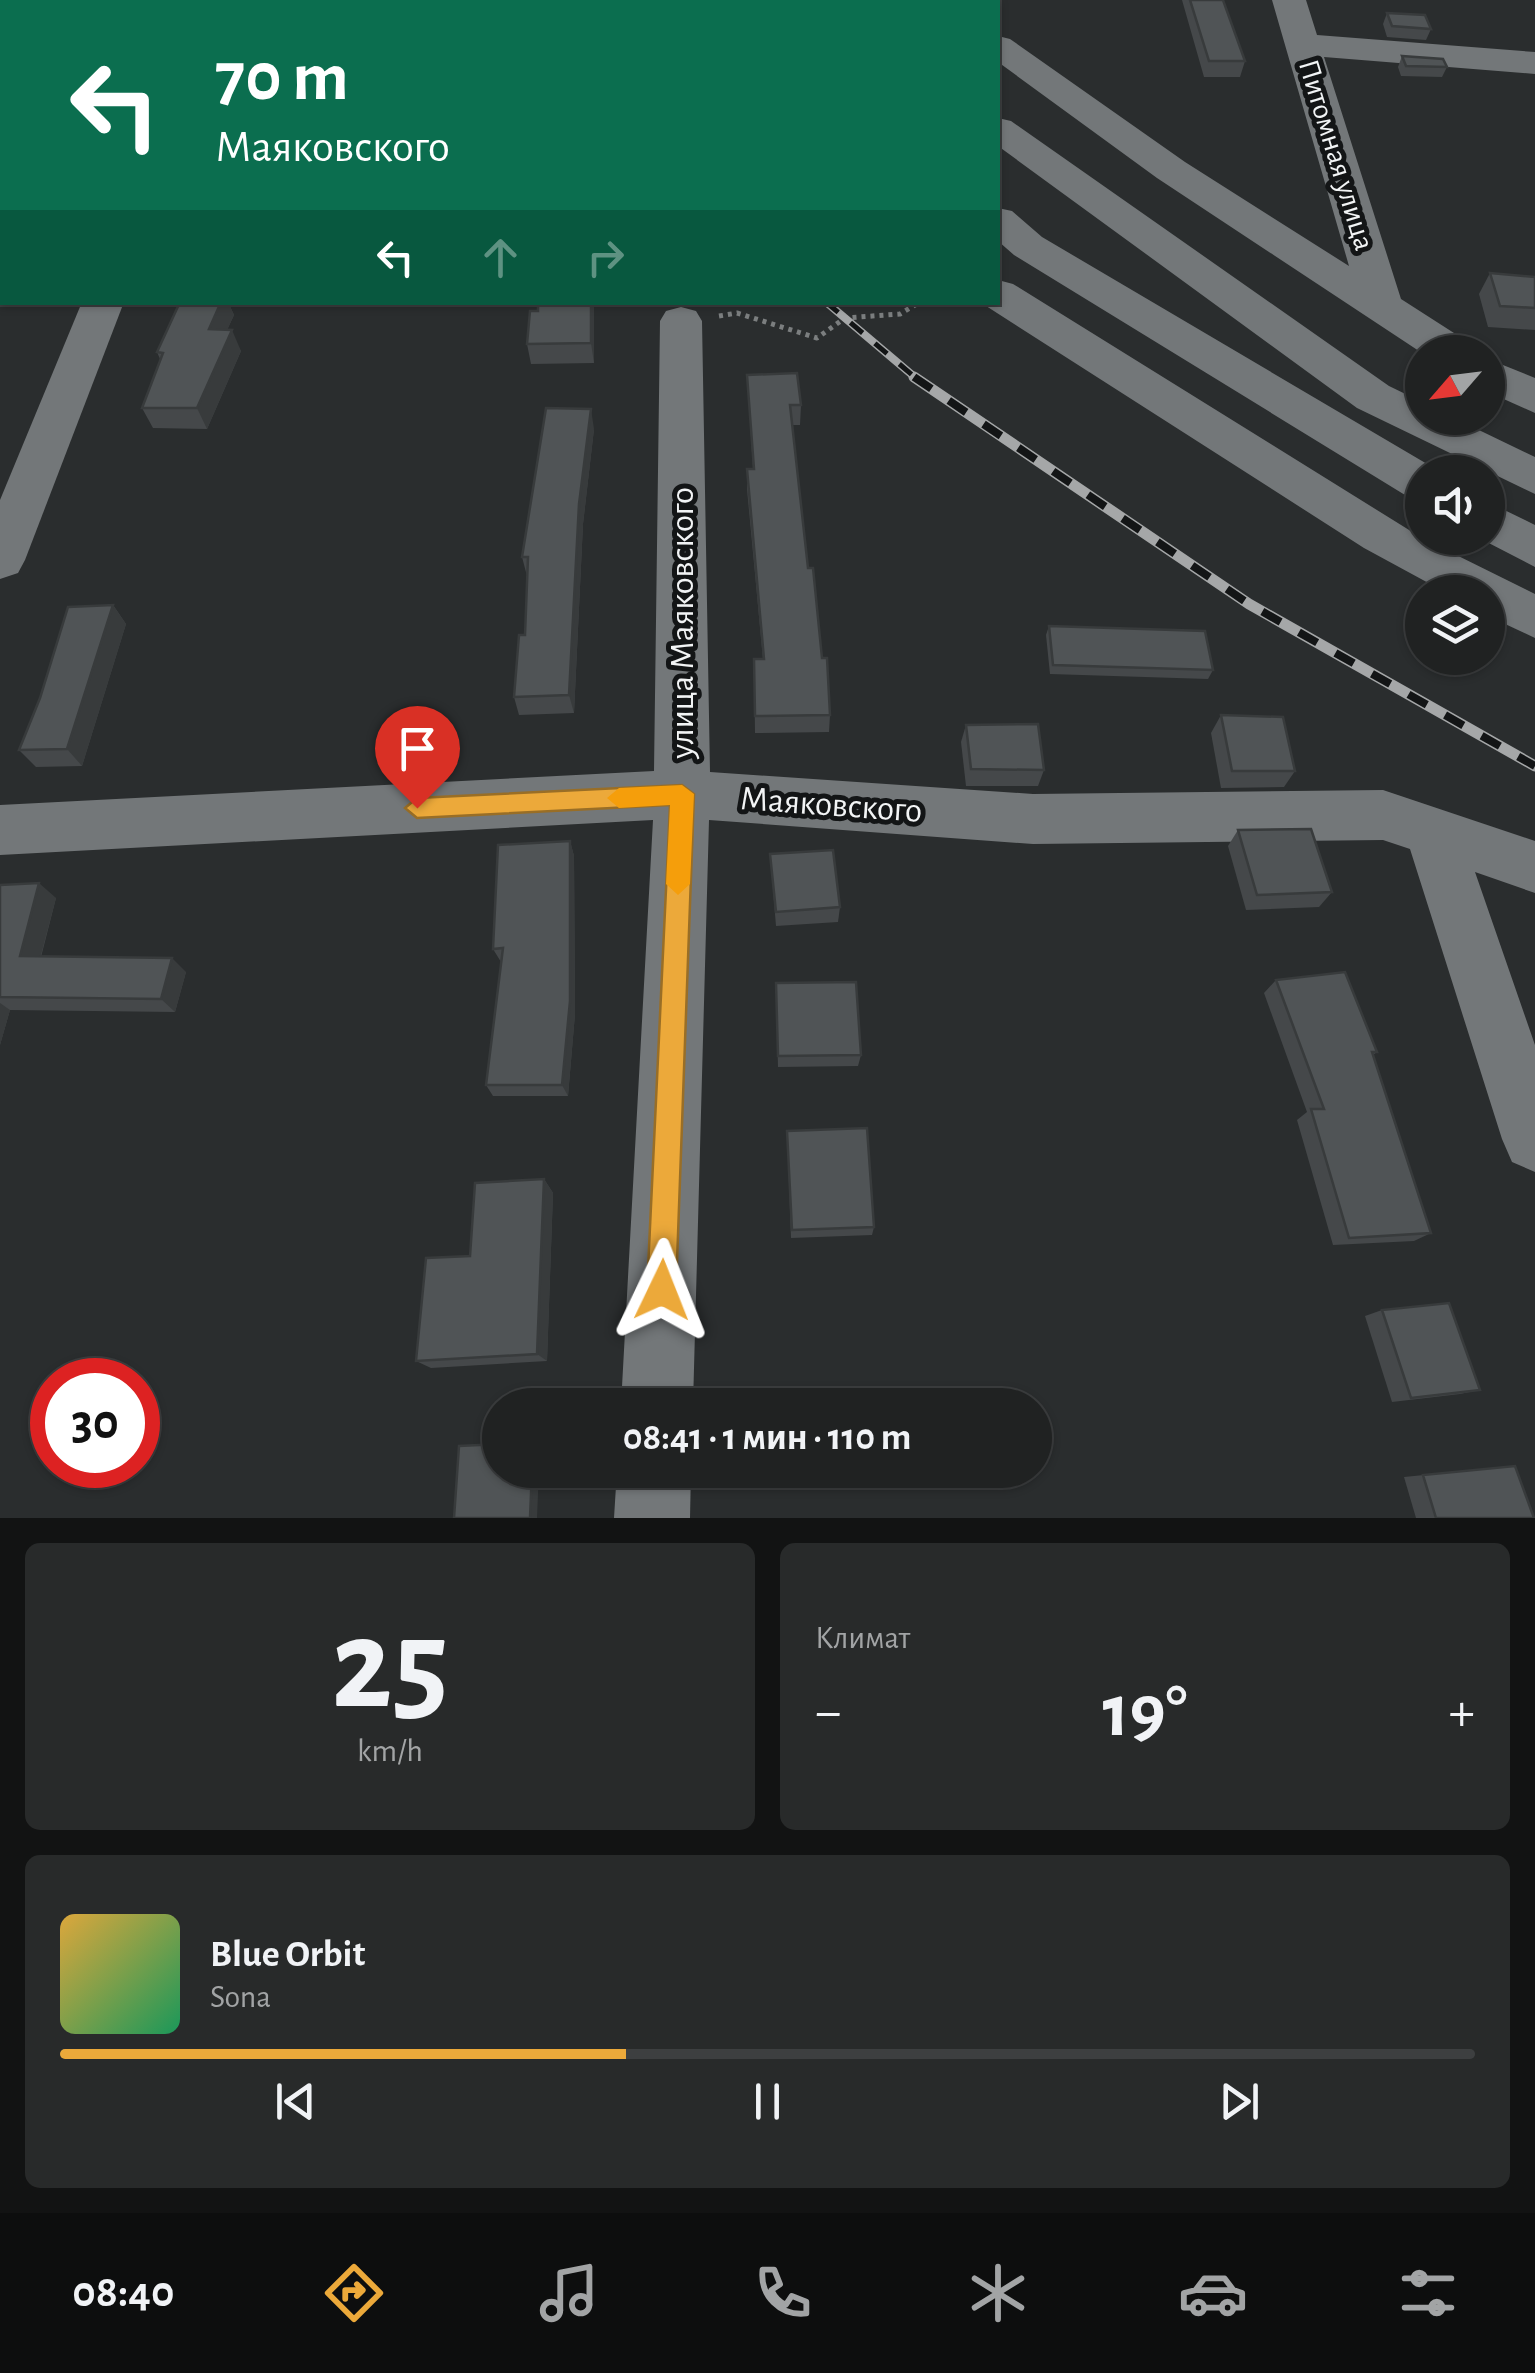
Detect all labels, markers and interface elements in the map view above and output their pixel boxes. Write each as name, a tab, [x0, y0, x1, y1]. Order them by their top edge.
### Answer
icon: left	[50, 40, 180, 170]
text: 70 m	[215, 43, 349, 113]
street label: Питомная улица	[1293, 56, 1379, 254]
text: Маяковского	[215, 125, 450, 170]
icon: left	[368, 230, 423, 285]
icon: ahead	[473, 230, 528, 285]
icon: right	[578, 230, 633, 285]
north arrow	[1405, 335, 1505, 435]
map controls	[1405, 335, 1505, 675]
button: sound	[1405, 455, 1505, 555]
street label: улица Маяковского	[665, 487, 700, 760]
button: layers	[1405, 575, 1505, 675]
pin	[375, 706, 460, 809]
icon: arrive	[390, 721, 445, 776]
street label: Маяковского	[739, 781, 923, 829]
position arrow	[610, 1238, 714, 1342]
speed limit sign: 30	[30, 1358, 160, 1488]
text: 08:41 · 1 мин · 110 m	[623, 1419, 911, 1457]
text: 25	[331, 1602, 449, 1732]
text: Климат	[815, 1622, 910, 1654]
text: 19°	[1102, 1675, 1188, 1750]
text: −	[815, 1685, 841, 1740]
text: +	[1449, 1685, 1475, 1740]
text: km/h	[357, 1735, 423, 1767]
text: Blue Orbit	[210, 1936, 365, 1974]
text: Sona	[210, 1981, 271, 2013]
icon: previous	[268, 2074, 323, 2129]
icon: pause	[740, 2074, 795, 2129]
icon: next	[1212, 2074, 1267, 2129]
icon: directions	[319, 2258, 389, 2328]
icon: music	[534, 2258, 604, 2328]
icon: phone	[748, 2258, 818, 2328]
icon: climate	[963, 2258, 1033, 2328]
icon: car	[1178, 2258, 1248, 2328]
icon: filters	[1393, 2258, 1463, 2328]
text: 08:40	[72, 2270, 174, 2315]

